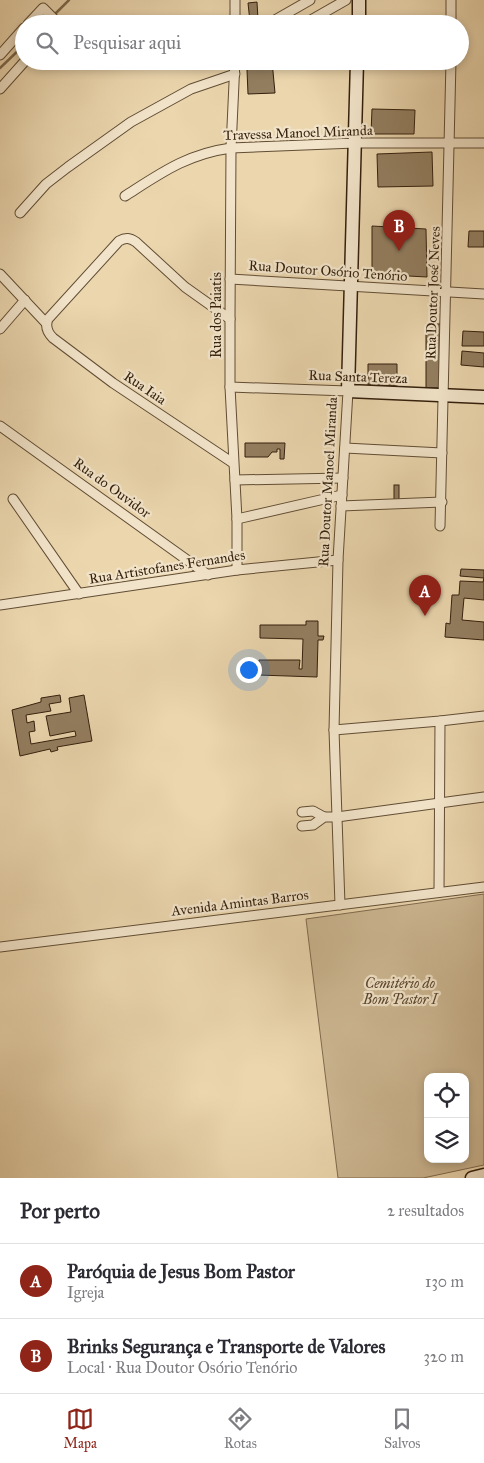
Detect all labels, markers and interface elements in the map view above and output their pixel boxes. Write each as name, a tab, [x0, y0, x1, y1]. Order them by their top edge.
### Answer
search box	[15, 15, 469, 70]
icon: search	[33, 29, 61, 57]
text: Pesquisar aqui	[73, 31, 181, 54]
street label: Travessa Manoel Miranda	[223, 122, 373, 144]
pin: B	[383, 210, 415, 251]
street label: Rua Doutor José Neves	[422, 226, 445, 360]
street label: Rua Doutor Osório Tenório	[248, 257, 408, 285]
street label: Rua dos Paiatis	[208, 272, 225, 358]
street label: Rua Santa Tereza	[308, 367, 408, 387]
street label: Rua Iaia	[120, 368, 170, 408]
street label: Rua Doutor Manoel Miranda	[315, 397, 341, 567]
street label: Rua do Ouvidor	[70, 454, 155, 522]
street label: Rua Artistofanes Fernandes	[88, 546, 246, 588]
pin: A	[409, 575, 441, 616]
your location	[236, 657, 262, 683]
street label: Avenida Amintas Barros	[169, 886, 310, 920]
park label: Cemitério do Bom Pastor I	[362, 975, 440, 1008]
map controls	[424, 1073, 469, 1163]
button: locate	[424, 1073, 469, 1118]
button: layers	[424, 1118, 469, 1163]
text: Por perto	[20, 1198, 100, 1224]
text: 2 resultados	[387, 1201, 464, 1220]
text: Paróquia de Jesus Bom Pastor	[67, 1260, 295, 1283]
text: A	[31, 1272, 41, 1291]
text: 130 m	[425, 1272, 464, 1291]
text: Igreja	[67, 1283, 104, 1302]
text: Brinks Segurança e Transporte de Valores	[67, 1335, 385, 1358]
text: B	[31, 1347, 41, 1366]
text: 320 m	[424, 1347, 464, 1366]
text: Local · Rua Doutor Osório Tenório	[67, 1358, 297, 1377]
tab: Mapa	[64, 1405, 97, 1452]
tab: Rotas	[224, 1405, 257, 1452]
tab: Salvos	[384, 1405, 420, 1452]

